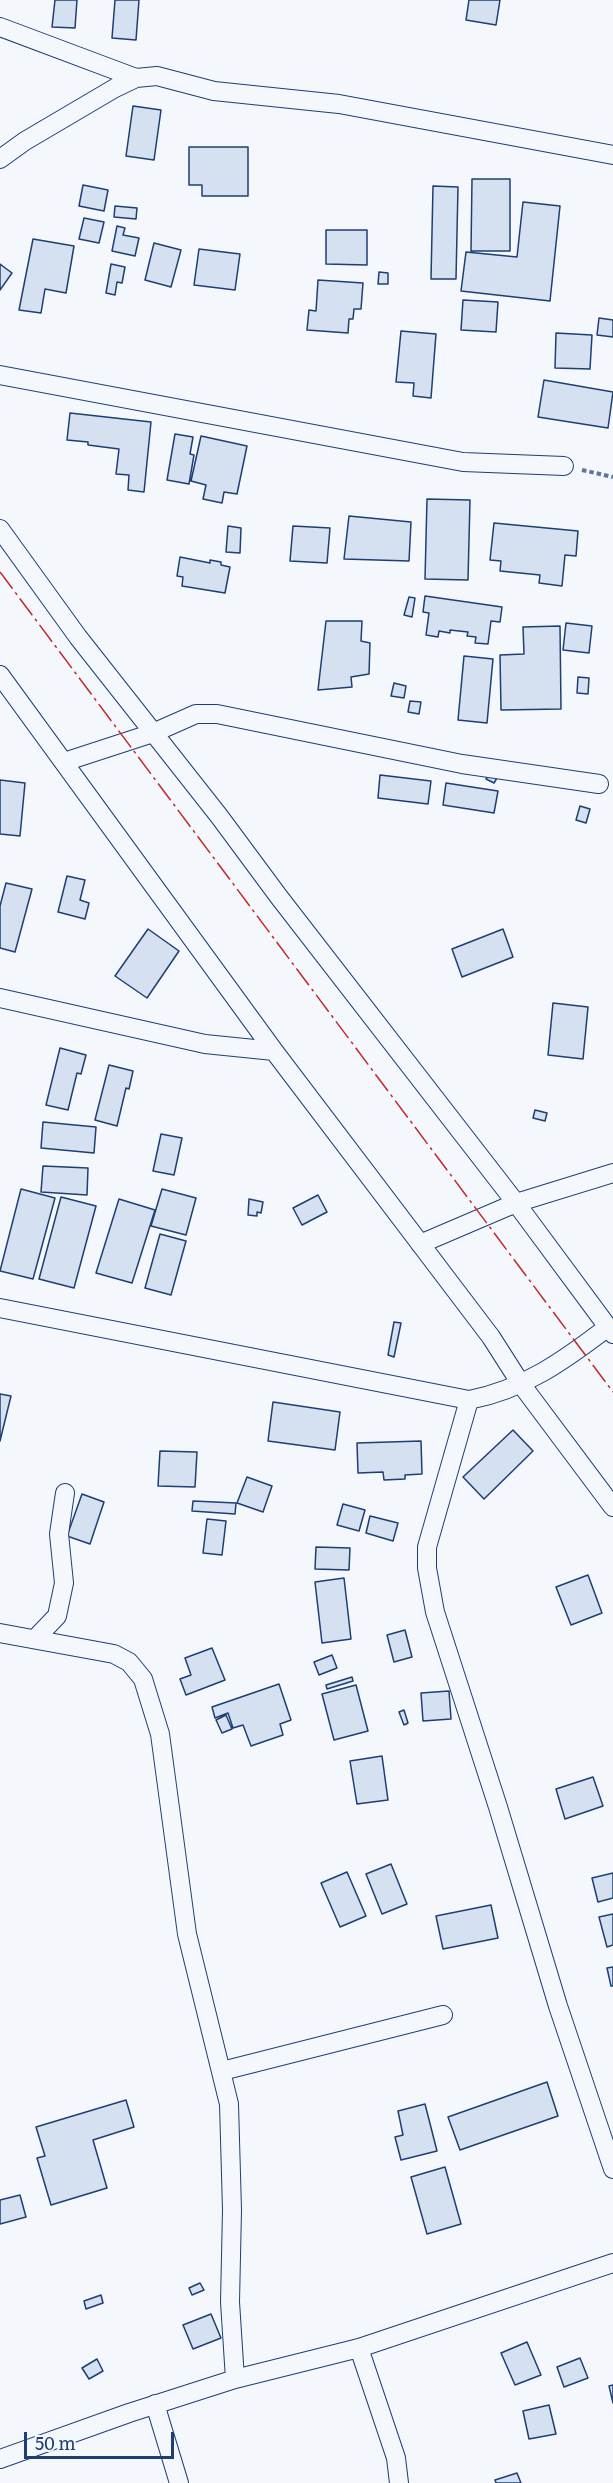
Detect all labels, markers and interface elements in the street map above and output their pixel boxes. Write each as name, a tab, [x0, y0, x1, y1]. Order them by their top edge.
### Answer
scale bar	[27, 2420, 177, 2458]
text: 50 m	[35, 2429, 76, 2456]

